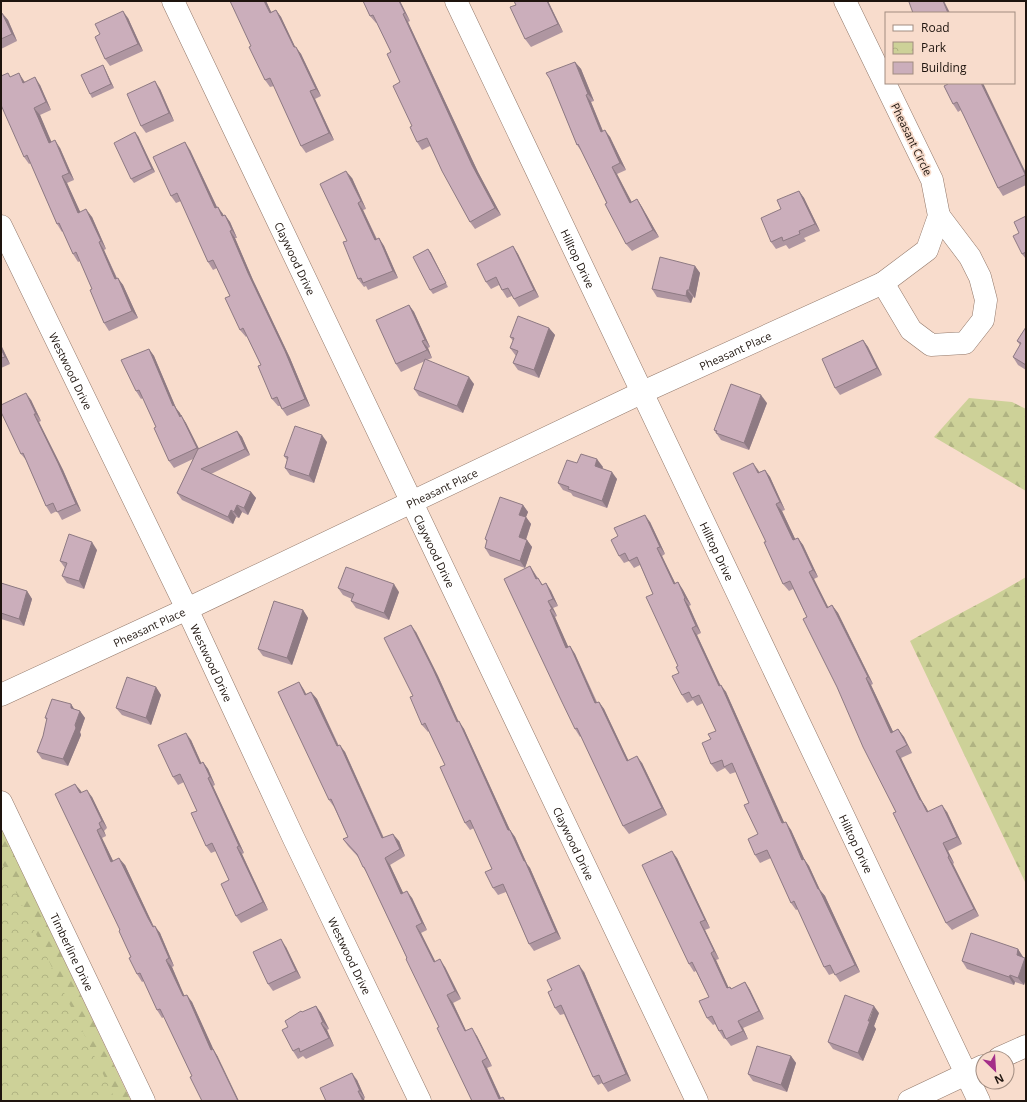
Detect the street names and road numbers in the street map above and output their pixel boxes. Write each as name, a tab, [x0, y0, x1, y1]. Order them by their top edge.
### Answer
street label: Pheasant Circle	[888, 100, 936, 178]
street label: Claywood Drive	[272, 219, 319, 297]
street label: Hilltop Drive	[558, 226, 599, 290]
street label: Pheasant Place	[697, 327, 773, 373]
street label: Westwood Drive	[46, 330, 96, 412]
street label: Pheasant Place	[403, 464, 480, 511]
street label: Claywood Drive	[411, 512, 459, 590]
street label: Hilltop Drive	[697, 519, 738, 583]
street label: Pheasant Place	[111, 604, 187, 650]
street label: Westwood Drive	[187, 622, 236, 704]
street label: Claywood Drive	[550, 804, 598, 883]
street label: Hilltop Drive	[836, 812, 877, 876]
street label: Timberline Drive	[48, 910, 98, 993]
street label: Westwood Drive	[325, 915, 375, 997]

